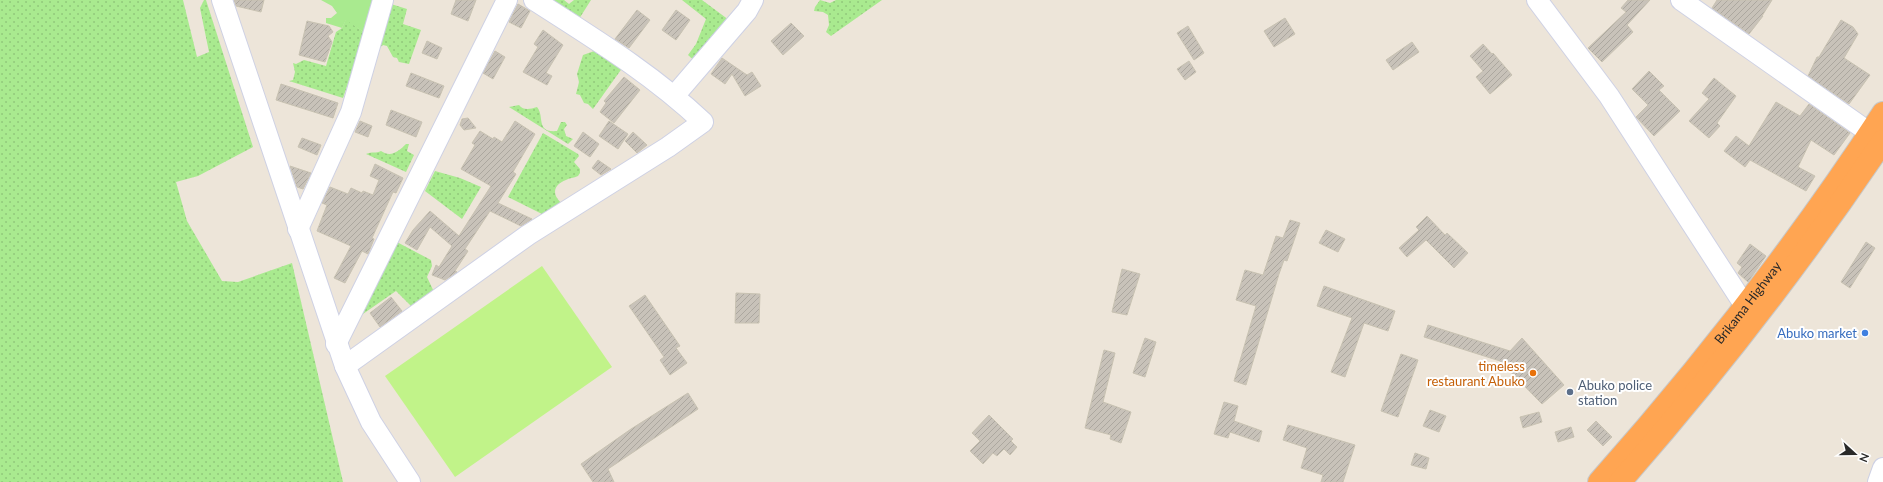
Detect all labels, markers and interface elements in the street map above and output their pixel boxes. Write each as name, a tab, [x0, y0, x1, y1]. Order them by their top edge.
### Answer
street label: Brikama Highway	[1711, 258, 1785, 347]
place label: Abuko market	[1777, 325, 1857, 341]
marker: Abuko market	[1860, 328, 1870, 338]
place label: timeless restaurant Abuko	[1427, 358, 1525, 389]
marker: timeless restaurant Abuko	[1528, 368, 1538, 378]
place label: Abuko police station	[1578, 377, 1652, 408]
marker: Abuko police station	[1565, 387, 1575, 397]
north arrow	[1835, 434, 1875, 474]
text: N	[1857, 451, 1872, 464]

